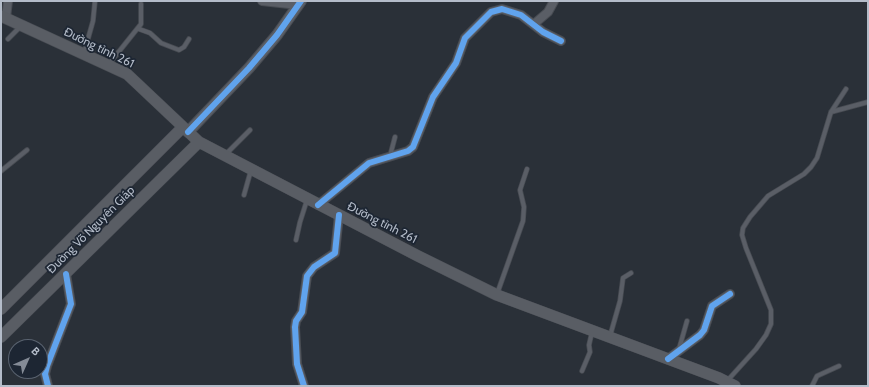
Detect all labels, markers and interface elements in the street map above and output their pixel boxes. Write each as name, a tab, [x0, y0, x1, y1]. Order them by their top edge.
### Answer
street label: Đường tỉnh 261	[61, 25, 137, 71]
street label: Đường Võ Nguyên Giáp	[44, 183, 138, 277]
street label: Đường tỉnh 261	[345, 199, 419, 247]
north arrow	[8, 339, 48, 379]
text: B	[28, 344, 43, 359]

